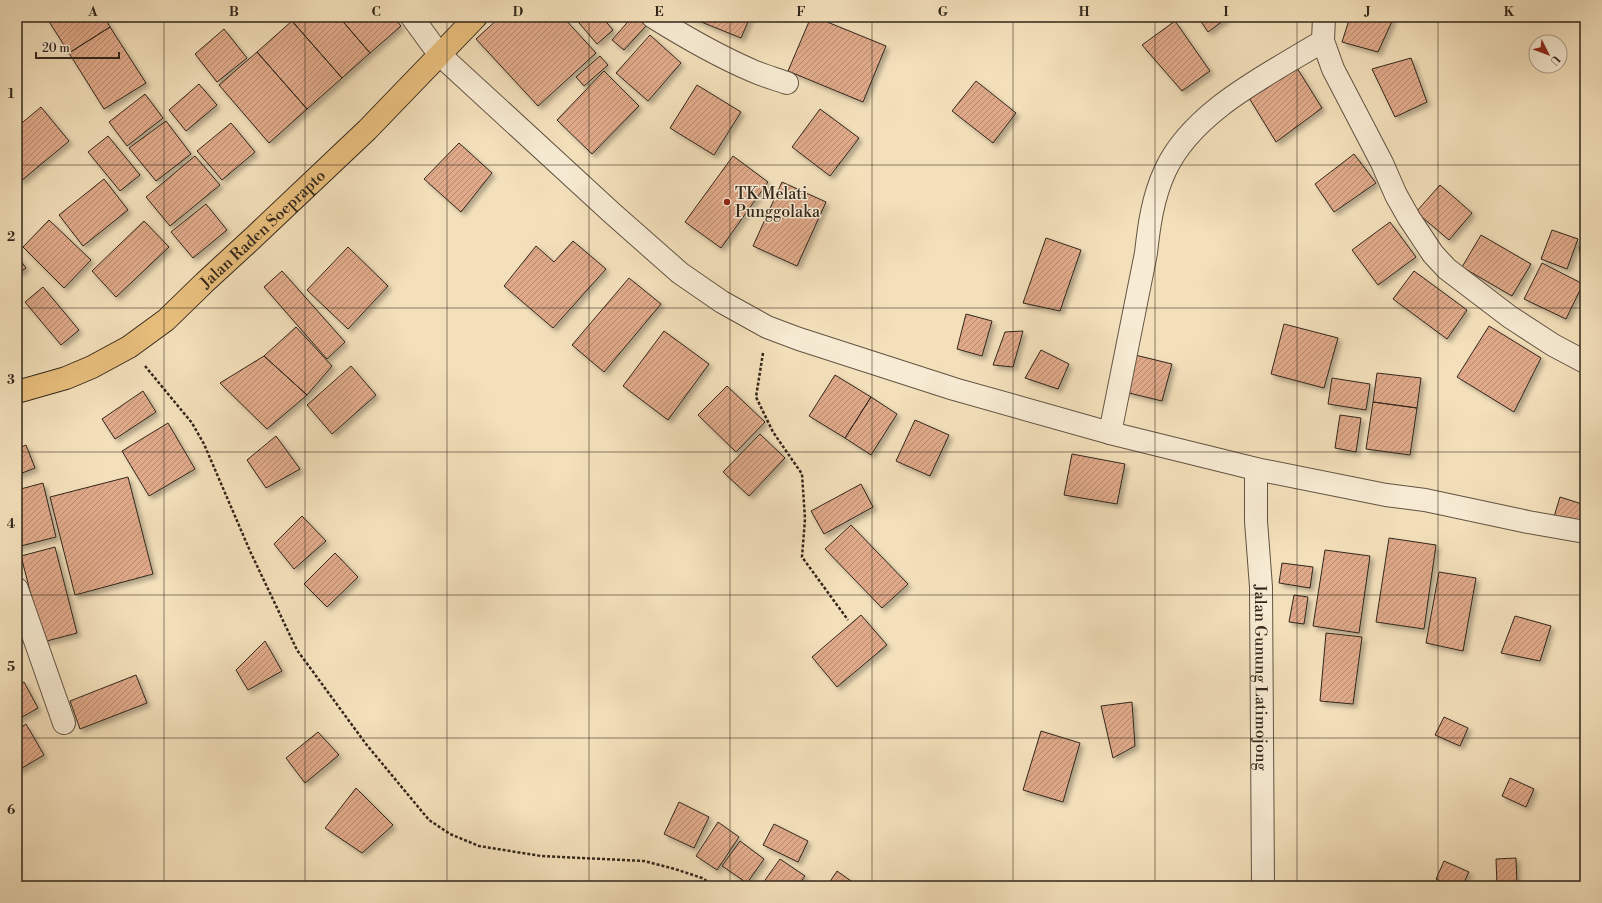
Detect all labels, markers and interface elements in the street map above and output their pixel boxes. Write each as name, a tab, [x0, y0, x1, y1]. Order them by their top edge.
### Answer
text: A	[87, 4, 98, 20]
text: B	[229, 4, 239, 20]
text: C	[371, 4, 381, 20]
text: D	[513, 4, 523, 20]
text: E	[654, 4, 664, 20]
text: F	[796, 4, 806, 20]
text: G	[938, 4, 949, 20]
text: H	[1079, 4, 1090, 20]
text: I	[1223, 4, 1229, 20]
text: J	[1363, 4, 1371, 20]
text: K	[1504, 4, 1515, 20]
scale bar	[36, 34, 119, 60]
north arrow	[1528, 34, 1568, 74]
text: 20 m	[42, 41, 70, 56]
text: U	[1546, 52, 1563, 68]
text: 1	[8, 86, 15, 102]
street label: Jalan Raden Soeprapto	[195, 166, 330, 293]
place label: TK Melati Punggolaka	[735, 184, 821, 222]
marker: TK Melati Punggolaka	[722, 197, 732, 207]
text: 2	[7, 229, 15, 245]
text: 3	[7, 372, 15, 388]
text: 4	[7, 516, 16, 532]
street label: Jalan Gunung Latimojong	[1250, 584, 1271, 772]
text: 5	[7, 659, 15, 675]
text: 6	[7, 802, 15, 818]

